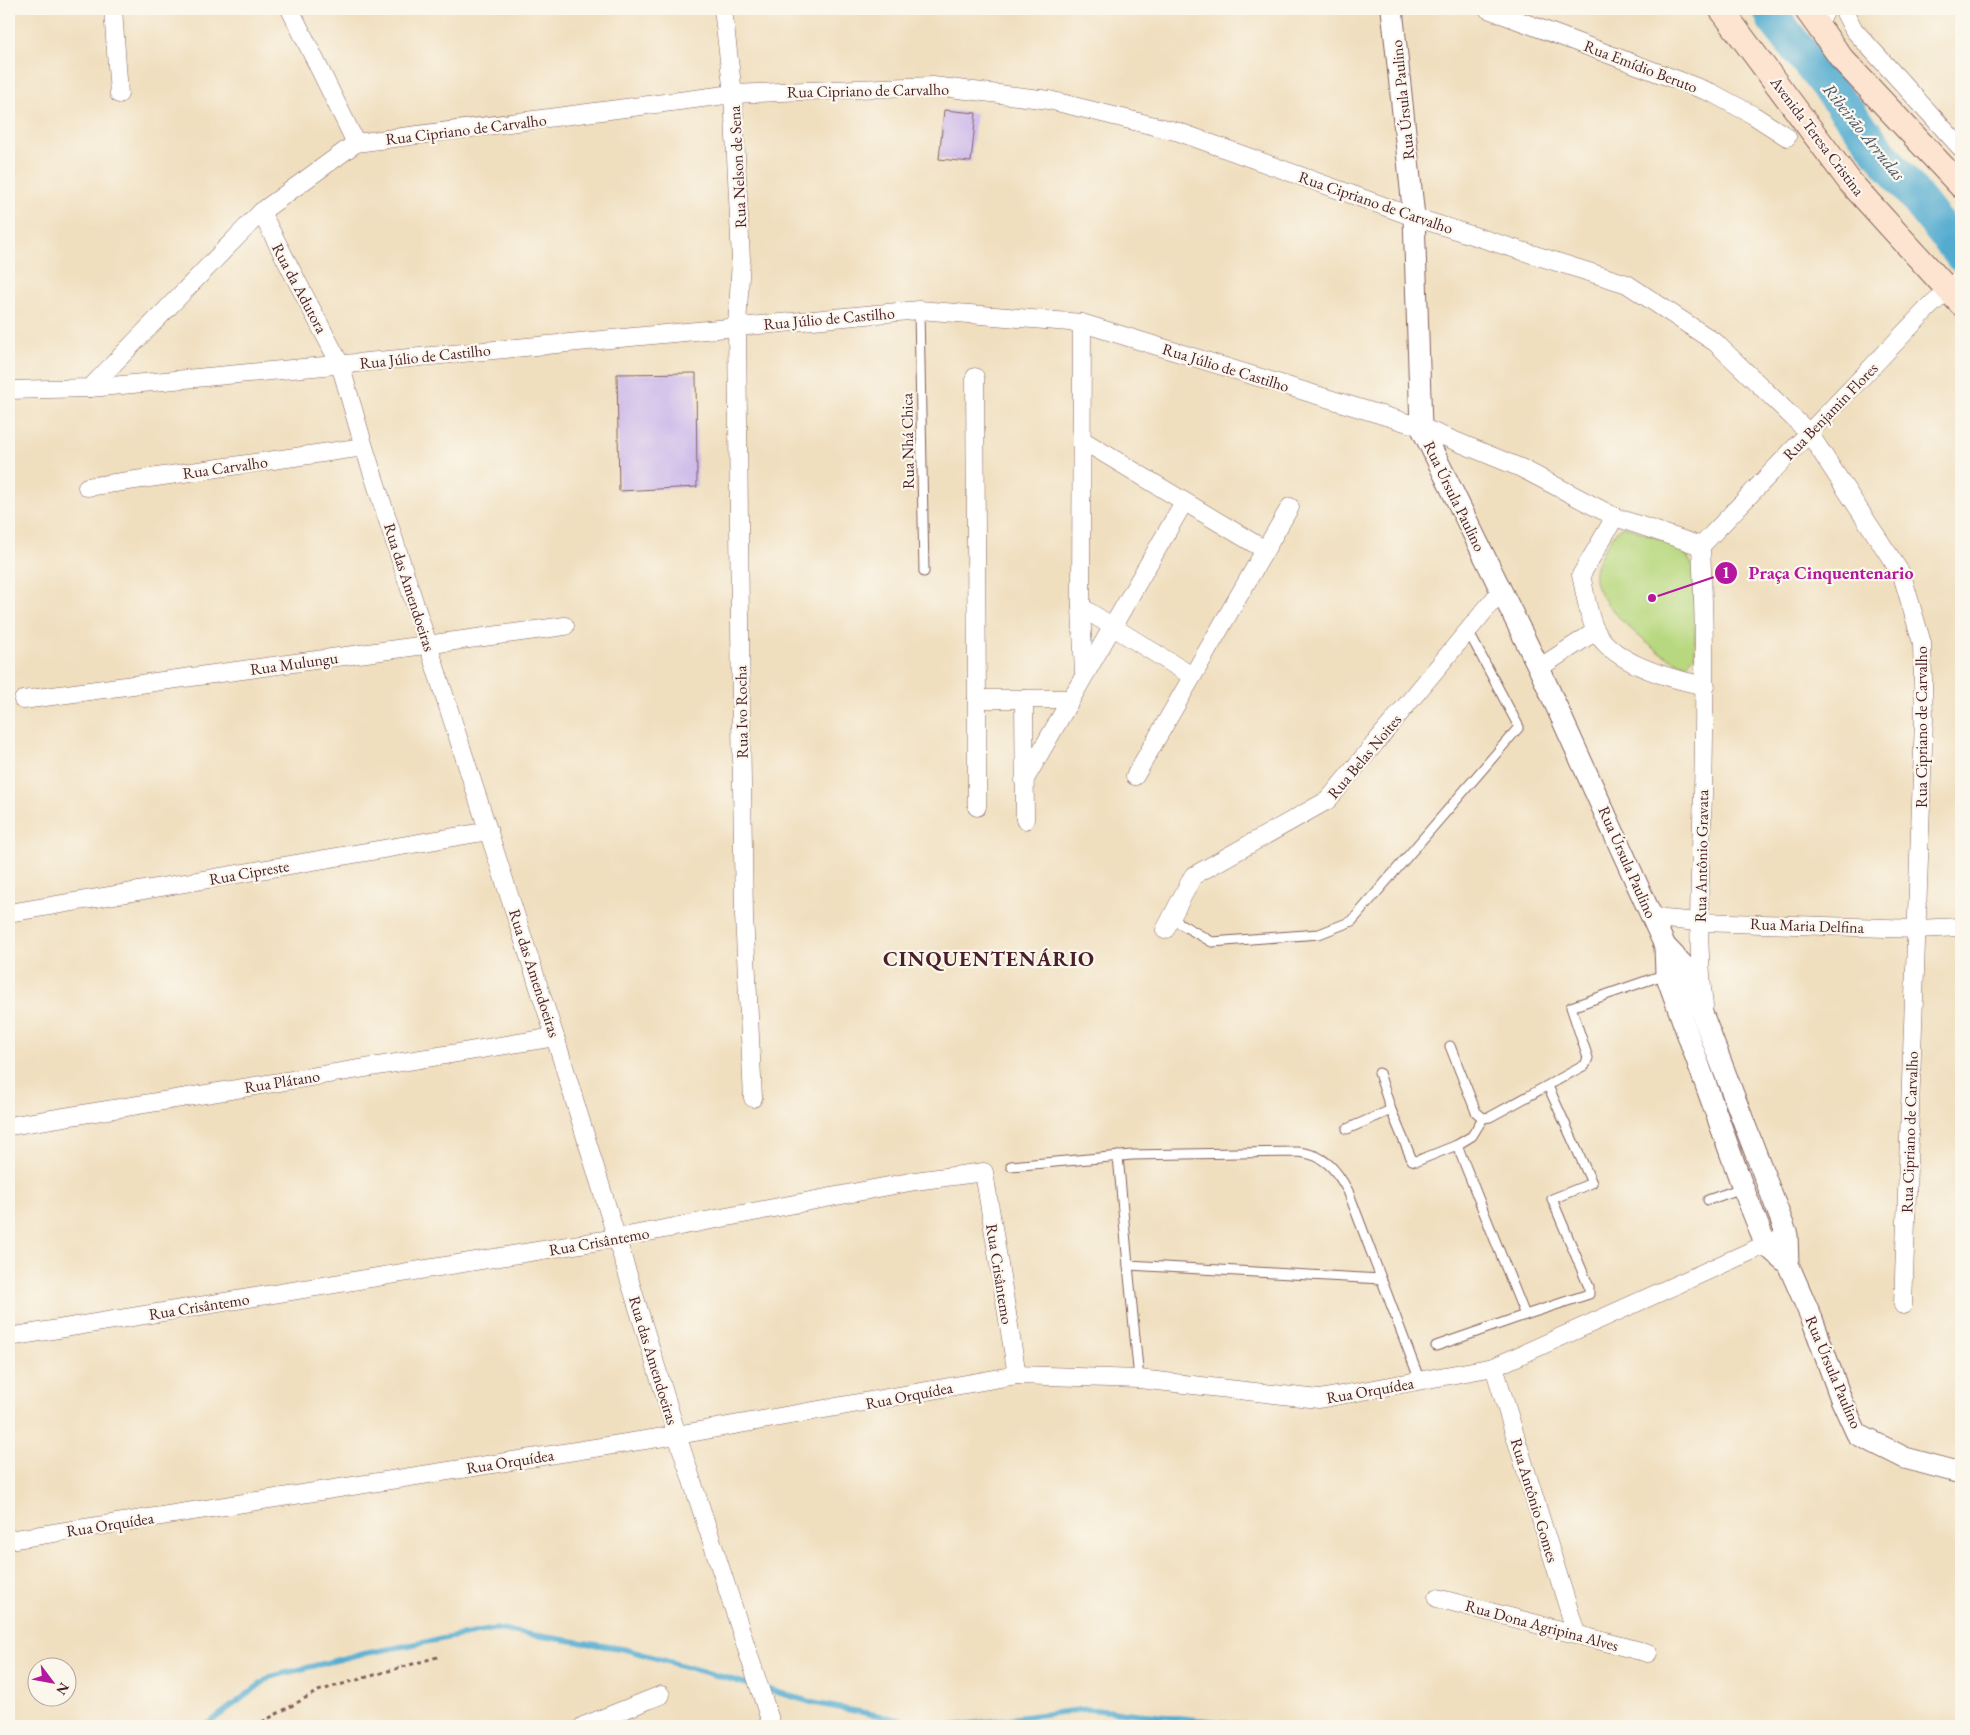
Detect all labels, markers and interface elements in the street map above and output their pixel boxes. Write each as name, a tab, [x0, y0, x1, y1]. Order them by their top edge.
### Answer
street label: Rua Emídio Beruto	[1581, 35, 1701, 98]
street label: Rua Úrsula Paulino	[1386, 39, 1419, 161]
street label: Avenida Teresa Cristina	[1765, 72, 1870, 201]
water label: Ribeirão Arrudas	[1818, 78, 1911, 186]
street label: Rua Cipriano de Carvalho	[787, 79, 949, 102]
street label: Rua Nelson de Sena	[724, 104, 751, 229]
street label: Rua Cipriano de Carvalho	[384, 109, 548, 150]
street label: Rua Cipriano de Carvalho	[1296, 166, 1456, 239]
street label: Rua da Adutora	[267, 239, 332, 338]
street label: Rua Júlio de Castilho	[763, 302, 896, 335]
street label: Rua Júlio de Castilho	[1160, 338, 1292, 397]
street label: Rua Júlio de Castilho	[359, 339, 492, 374]
street label: Rua Benjamin Flores	[1778, 358, 1882, 465]
street label: Rua Nhá Chica	[896, 392, 919, 489]
street label: Rua Úrsula Paulino	[1419, 437, 1490, 555]
street label: Rua Carvalho	[181, 451, 269, 484]
street label: Rua das Amendoeiras	[379, 520, 440, 654]
callout: Praça Cinquentenario	[1714, 557, 1924, 590]
text: Praça Cinquentenario	[1749, 561, 1913, 584]
text: 1	[1722, 563, 1730, 582]
street label: Rua Cipriano de Carvalho	[1911, 646, 1932, 808]
street label: Rua Mulungu	[249, 647, 340, 680]
street label: Rua Ivo Rocha	[730, 665, 753, 759]
street label: Rua Belas Noites	[1323, 710, 1406, 803]
street label: Rua Antônio Gravata	[1690, 789, 1713, 923]
street label: Rua Úrsula Paulino	[1593, 803, 1662, 922]
street label: Rua Cipreste	[207, 855, 291, 890]
street label: Rua das Amendoeiras	[504, 906, 565, 1040]
street label: Rua Maria Delfina	[1750, 913, 1865, 938]
district label: CINQUENTENÁRIO	[883, 945, 1095, 972]
street label: Rua Cipriano de Carvalho	[1896, 1051, 1923, 1213]
street label: Rua Plátano	[243, 1065, 321, 1098]
street label: Rua Crisântemo	[547, 1222, 651, 1261]
street label: Rua Crisântemo	[981, 1222, 1018, 1326]
street label: Rua Crisântemo	[147, 1288, 251, 1325]
street label: Rua das Amendoeiras	[624, 1293, 683, 1427]
street label: Rua Úrsula Paulino	[1800, 1313, 1867, 1432]
street label: Rua Orquídea	[1325, 1372, 1416, 1409]
street label: Rua Orquídea	[864, 1377, 955, 1414]
street label: Rua Antônio Gomes	[1506, 1435, 1563, 1565]
street label: Rua Orquídea	[465, 1444, 556, 1479]
street label: Rua Orquídea	[65, 1507, 156, 1542]
street label: Rua Dona Agripina Alves	[1463, 1595, 1621, 1656]
north arrow	[28, 1658, 78, 1708]
text: N	[52, 1679, 74, 1699]

